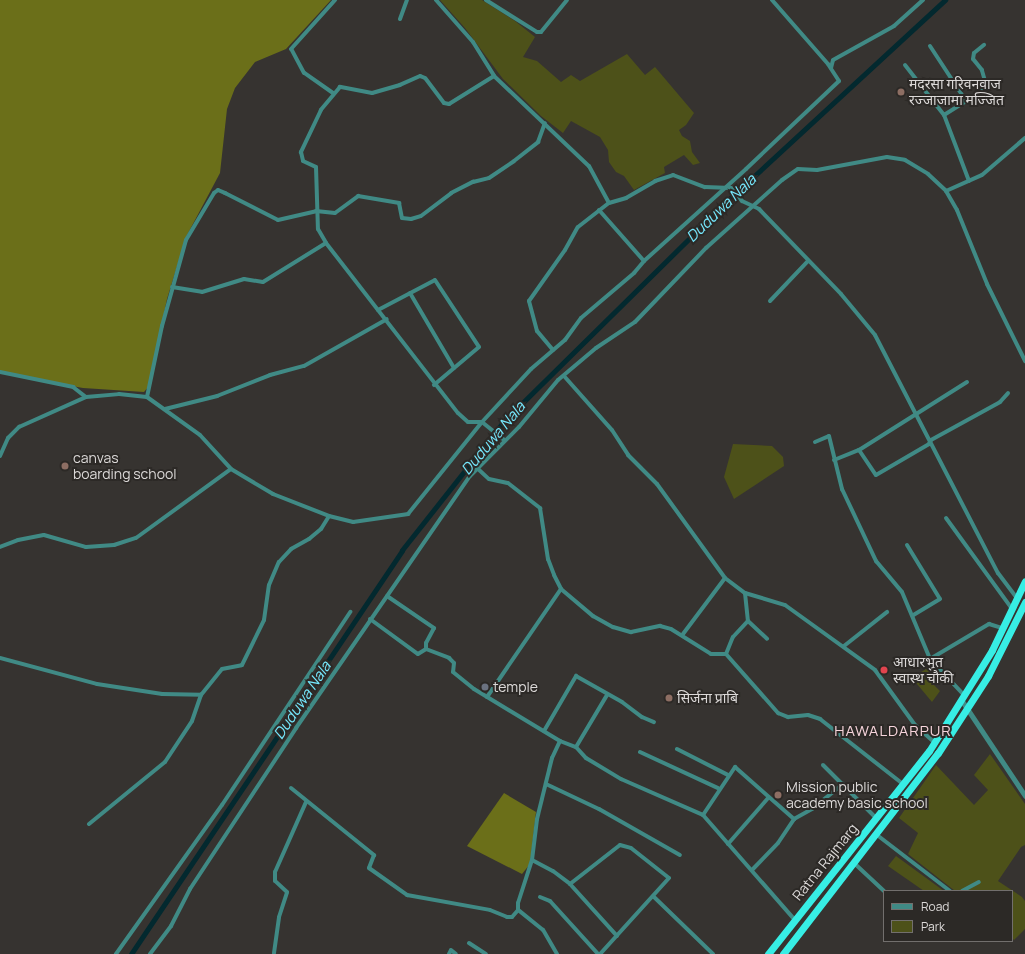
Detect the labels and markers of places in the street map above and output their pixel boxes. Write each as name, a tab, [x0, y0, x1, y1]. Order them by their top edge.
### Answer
place label: मदरसा गरिवनवाज रज्जाजामा मज्जित	[909, 76, 1004, 108]
marker: मदरसा गरिवनवाज रज्जाजामा मज्जित	[896, 87, 906, 97]
place label: canvas boarding school	[73, 450, 176, 482]
marker: canvas boarding school	[60, 461, 70, 471]
place label: आधारभुत स्वास्थ चौकी	[893, 654, 954, 686]
marker: आधारभुत स्वास्थ चौकी	[878, 664, 890, 676]
place label: temple	[493, 679, 538, 695]
marker: temple	[480, 682, 490, 692]
place label: सिर्जना प्राबि	[677, 690, 738, 706]
marker: सिर्जना प्राबि	[664, 693, 674, 703]
place label: Mission public academy basic school	[786, 779, 928, 812]
marker: Mission public academy basic school	[773, 790, 783, 800]

